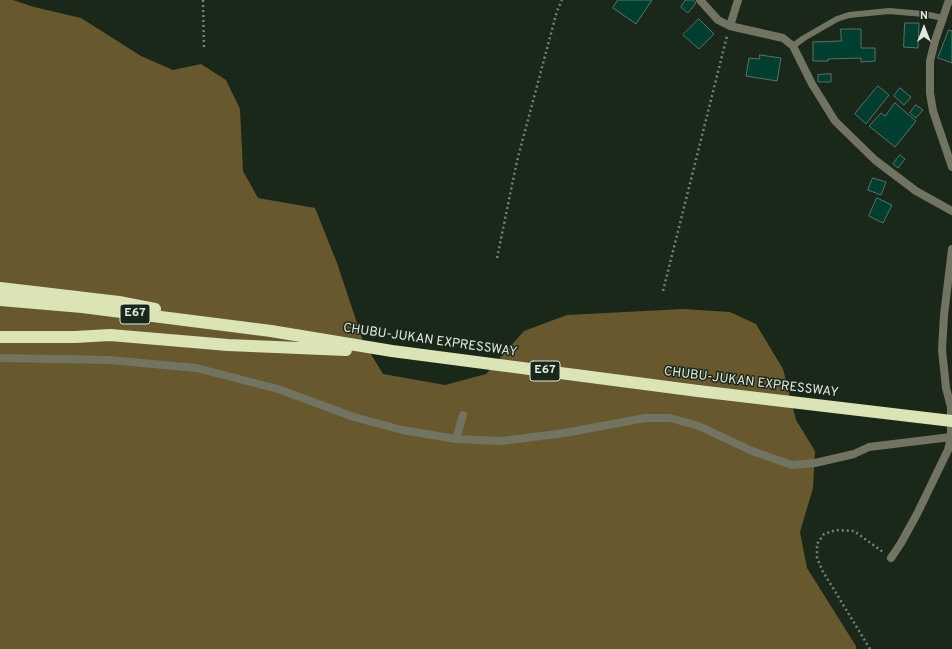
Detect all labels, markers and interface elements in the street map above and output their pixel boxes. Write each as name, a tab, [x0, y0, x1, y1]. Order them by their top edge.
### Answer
north arrow	[904, 8, 944, 48]
text: N	[920, 9, 928, 23]
road number: E67	[120, 304, 150, 324]
street label: CHUBU-JUKAN EXPRESSWAY	[342, 321, 518, 361]
road number: E67	[530, 361, 560, 381]
street label: CHUBU-JUKAN EXPRESSWAY	[663, 365, 839, 401]

